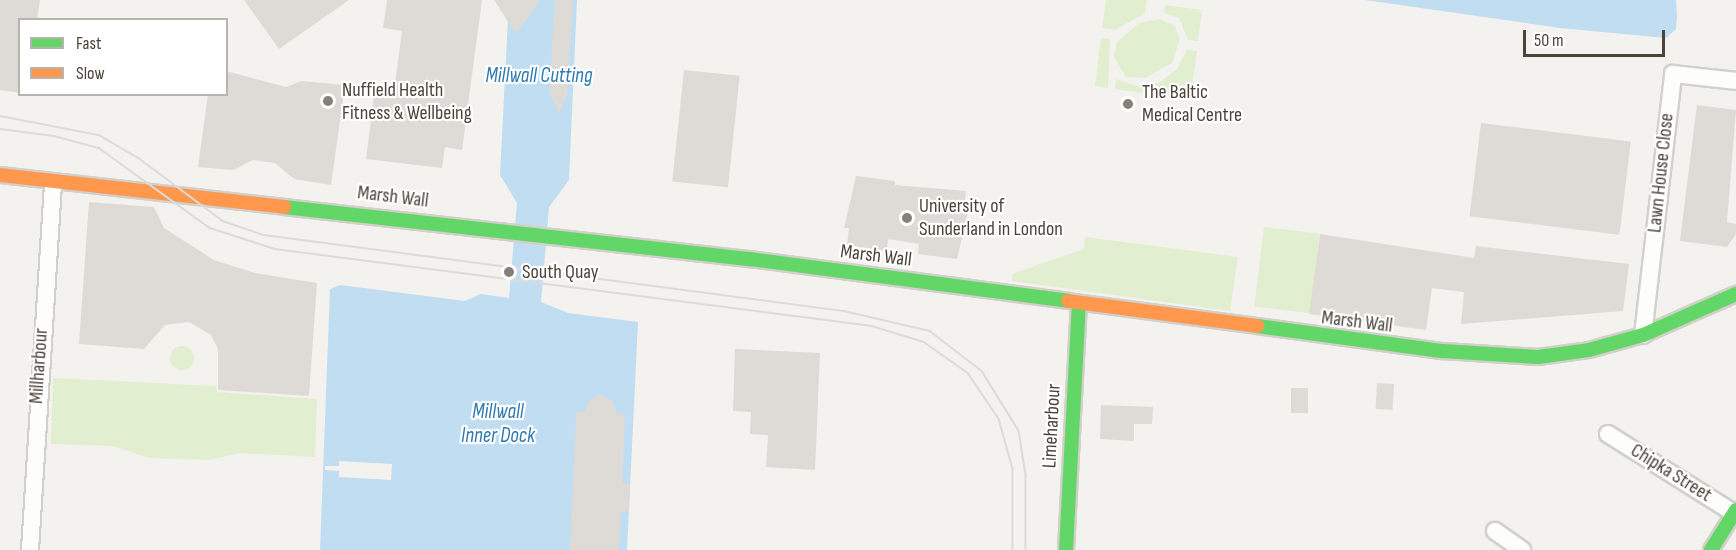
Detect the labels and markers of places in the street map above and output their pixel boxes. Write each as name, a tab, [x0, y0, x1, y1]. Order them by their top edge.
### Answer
place label: Nuffield Health Fitness & Wellbeing	[342, 78, 472, 125]
place label: The Baltic Medical Centre	[1142, 80, 1242, 127]
marker: Nuffield Health Fitness & Wellbeing	[319, 92, 337, 110]
marker: The Baltic Medical Centre	[1119, 95, 1137, 113]
place label: University of Sunderland in London	[919, 195, 1063, 242]
marker: University of Sunderland in London	[900, 211, 914, 225]
place label: South Quay	[522, 260, 599, 284]
marker: South Quay	[500, 263, 518, 281]

